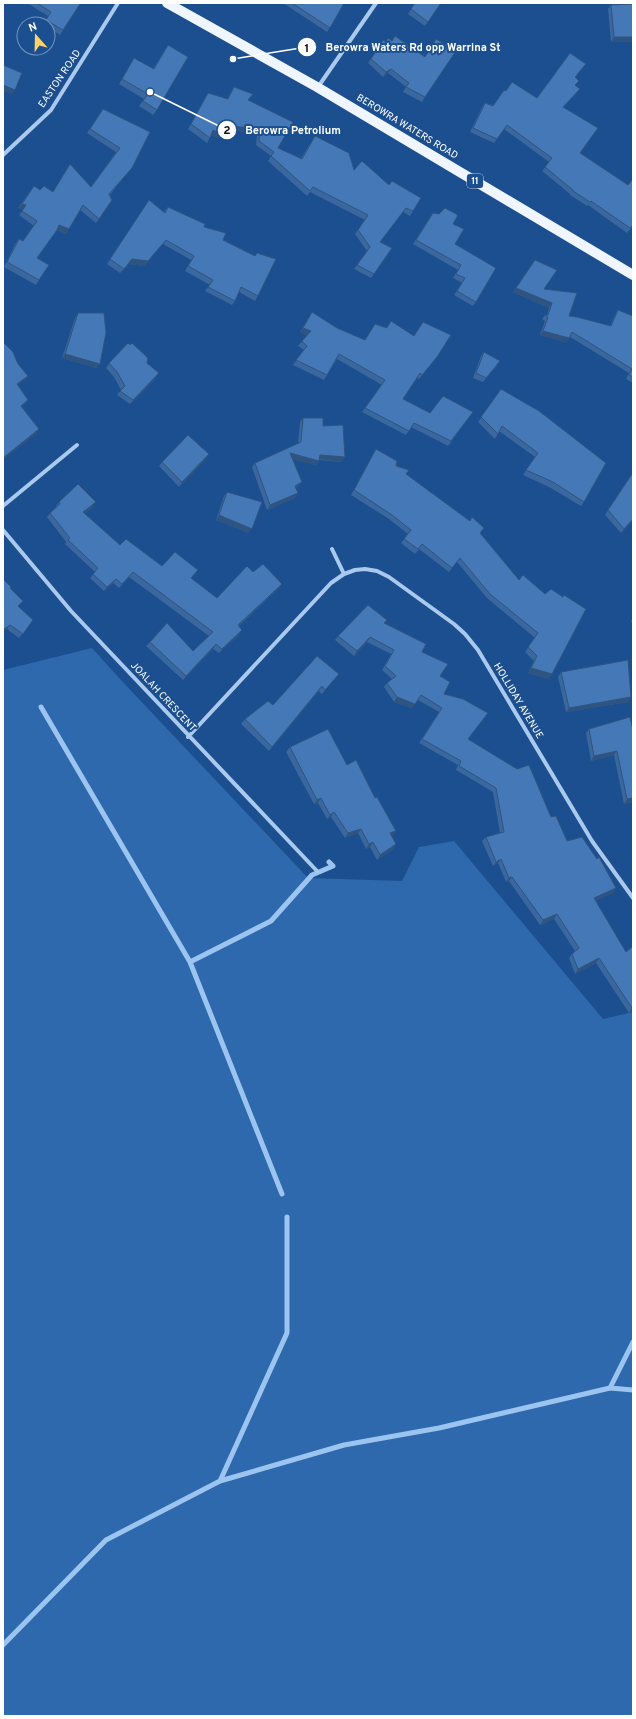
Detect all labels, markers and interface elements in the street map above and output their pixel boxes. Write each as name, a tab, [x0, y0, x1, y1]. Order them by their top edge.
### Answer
north arrow	[16, 16, 56, 56]
text: N	[27, 20, 39, 35]
callout: Berowra Waters Rd opp Warrina St	[297, 36, 508, 59]
text: 1	[305, 41, 309, 57]
text: Berowra Waters Rd opp Warrina St	[325, 41, 501, 55]
street label: EASTON ROAD	[36, 47, 84, 111]
street label: BEROWRA WATERS ROAD	[354, 91, 460, 163]
callout: Berowra Petrolium	[217, 118, 349, 141]
text: 2	[223, 123, 231, 139]
text: Berowra Petrolium	[245, 124, 341, 138]
road number: 11	[467, 174, 483, 188]
street label: JOALAH CRESCENT	[127, 659, 199, 735]
street label: HOLLIDAY AVENUE	[490, 661, 546, 741]

